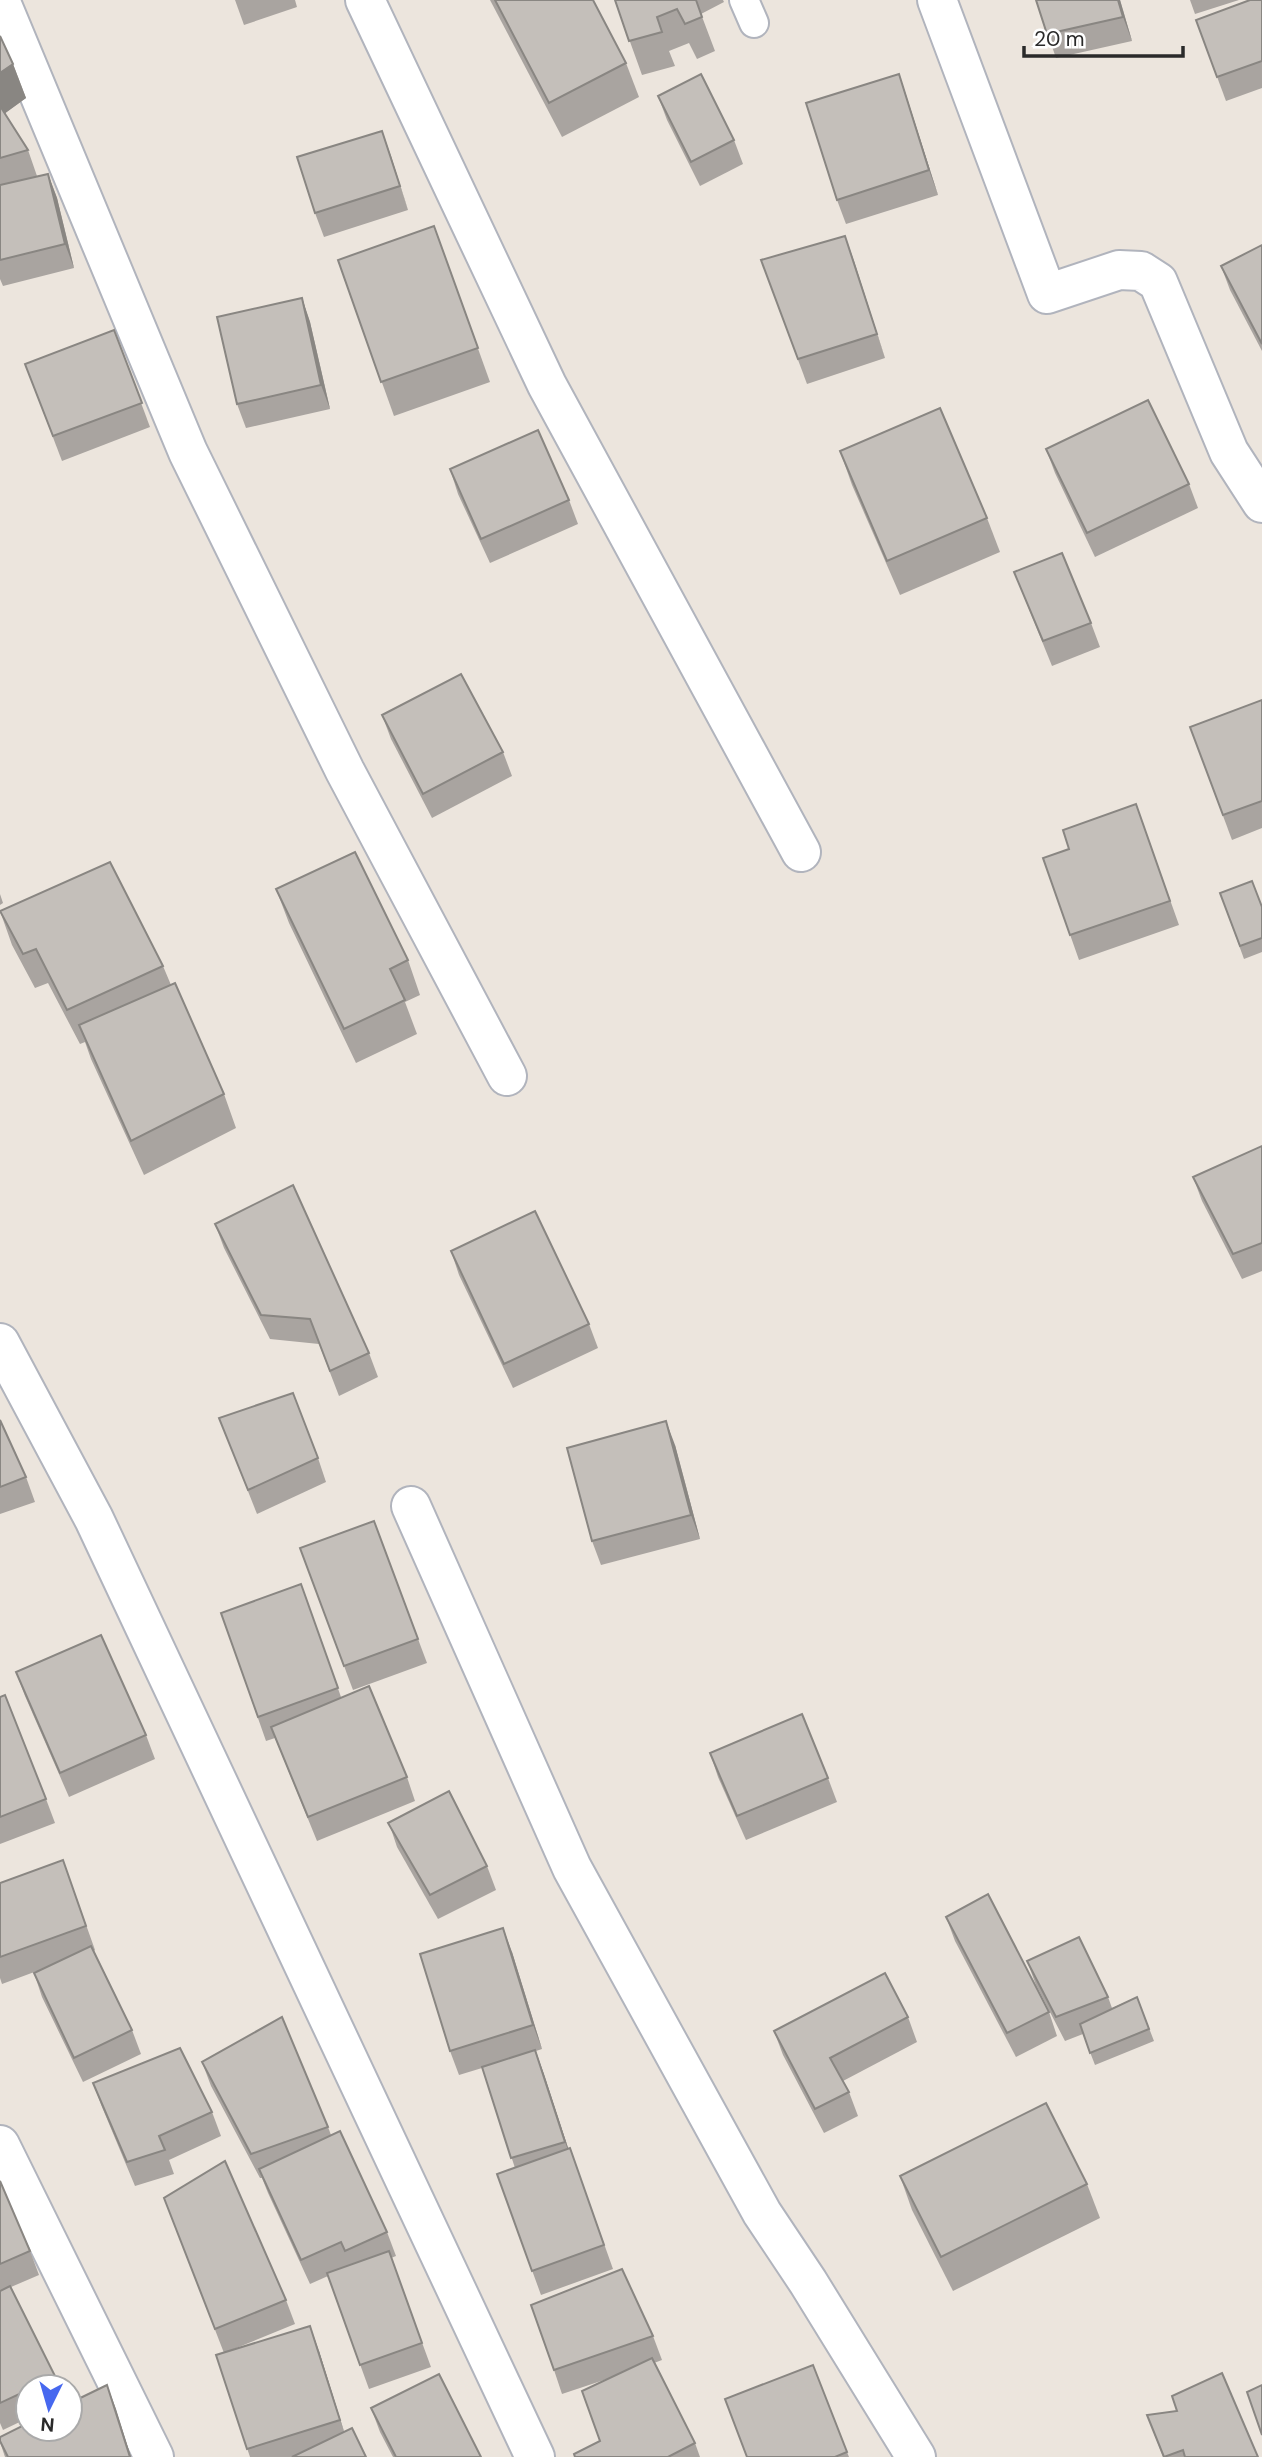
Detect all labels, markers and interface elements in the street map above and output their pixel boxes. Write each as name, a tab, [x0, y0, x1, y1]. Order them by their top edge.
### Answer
scale bar	[1024, 14, 1183, 58]
text: 20 m	[1034, 25, 1085, 53]
north arrow	[14, 2373, 84, 2443]
text: N	[40, 2411, 56, 2437]

